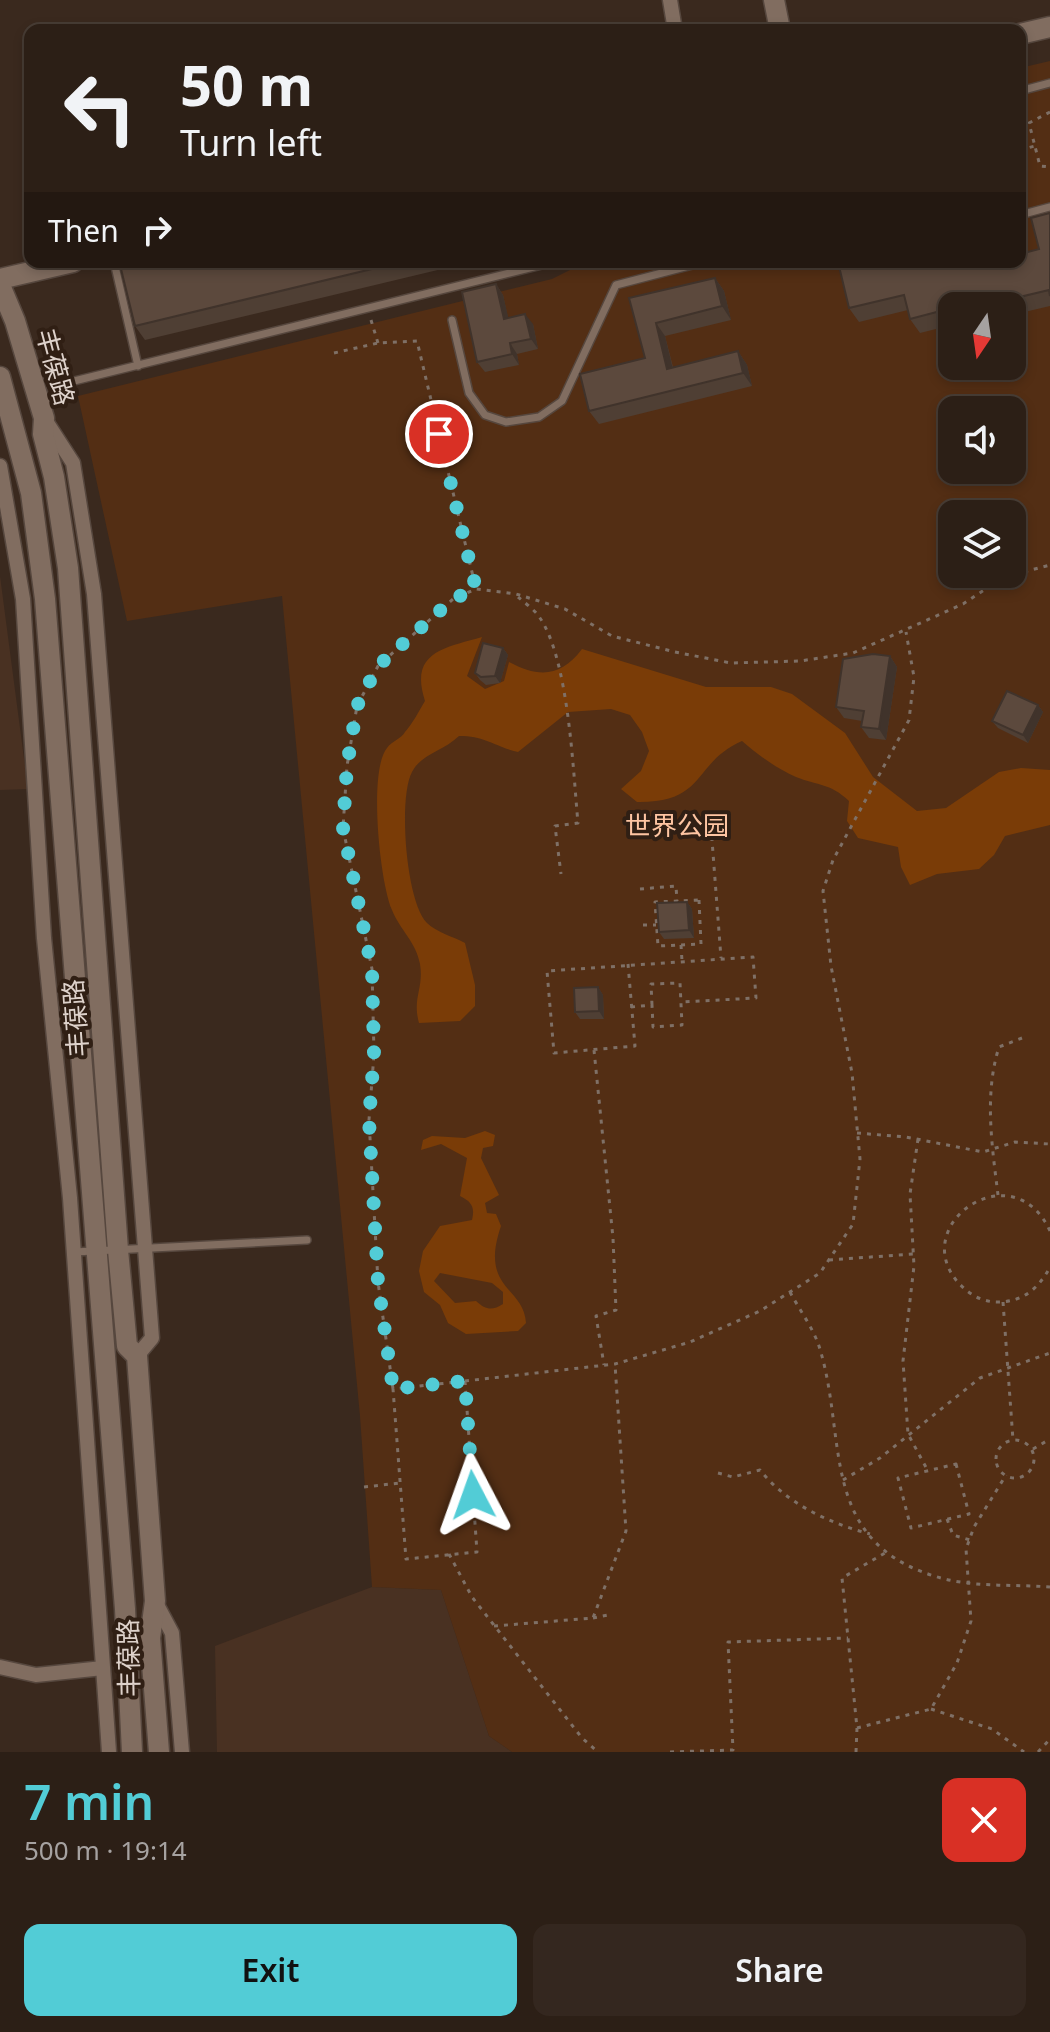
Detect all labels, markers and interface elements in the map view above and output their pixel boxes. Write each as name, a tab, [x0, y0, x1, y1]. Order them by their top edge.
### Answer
text: 50 m	[180, 46, 313, 122]
icon: left	[48, 56, 152, 160]
text: Turn left	[180, 118, 322, 167]
icon: right	[135, 208, 179, 252]
text: Then	[48, 210, 119, 251]
north arrow	[938, 292, 1026, 380]
map controls	[938, 292, 1026, 588]
street label: 丰葆路	[28, 324, 83, 409]
button: sound	[938, 396, 1026, 484]
pin	[405, 400, 473, 468]
icon: arrive	[417, 412, 461, 456]
button: layers	[938, 500, 1026, 588]
park label: 世界公园	[625, 807, 729, 843]
street label: 丰葆路	[54, 978, 96, 1058]
position arrow	[431, 1453, 515, 1537]
street label: 丰葆路	[109, 1619, 147, 1697]
text: 7 min	[24, 1769, 154, 1834]
button: close	[942, 1778, 1026, 1862]
text: 500 m · 19:14	[24, 1832, 187, 1868]
button: Exit	[24, 1924, 517, 2016]
button: Share	[533, 1924, 1026, 2016]

